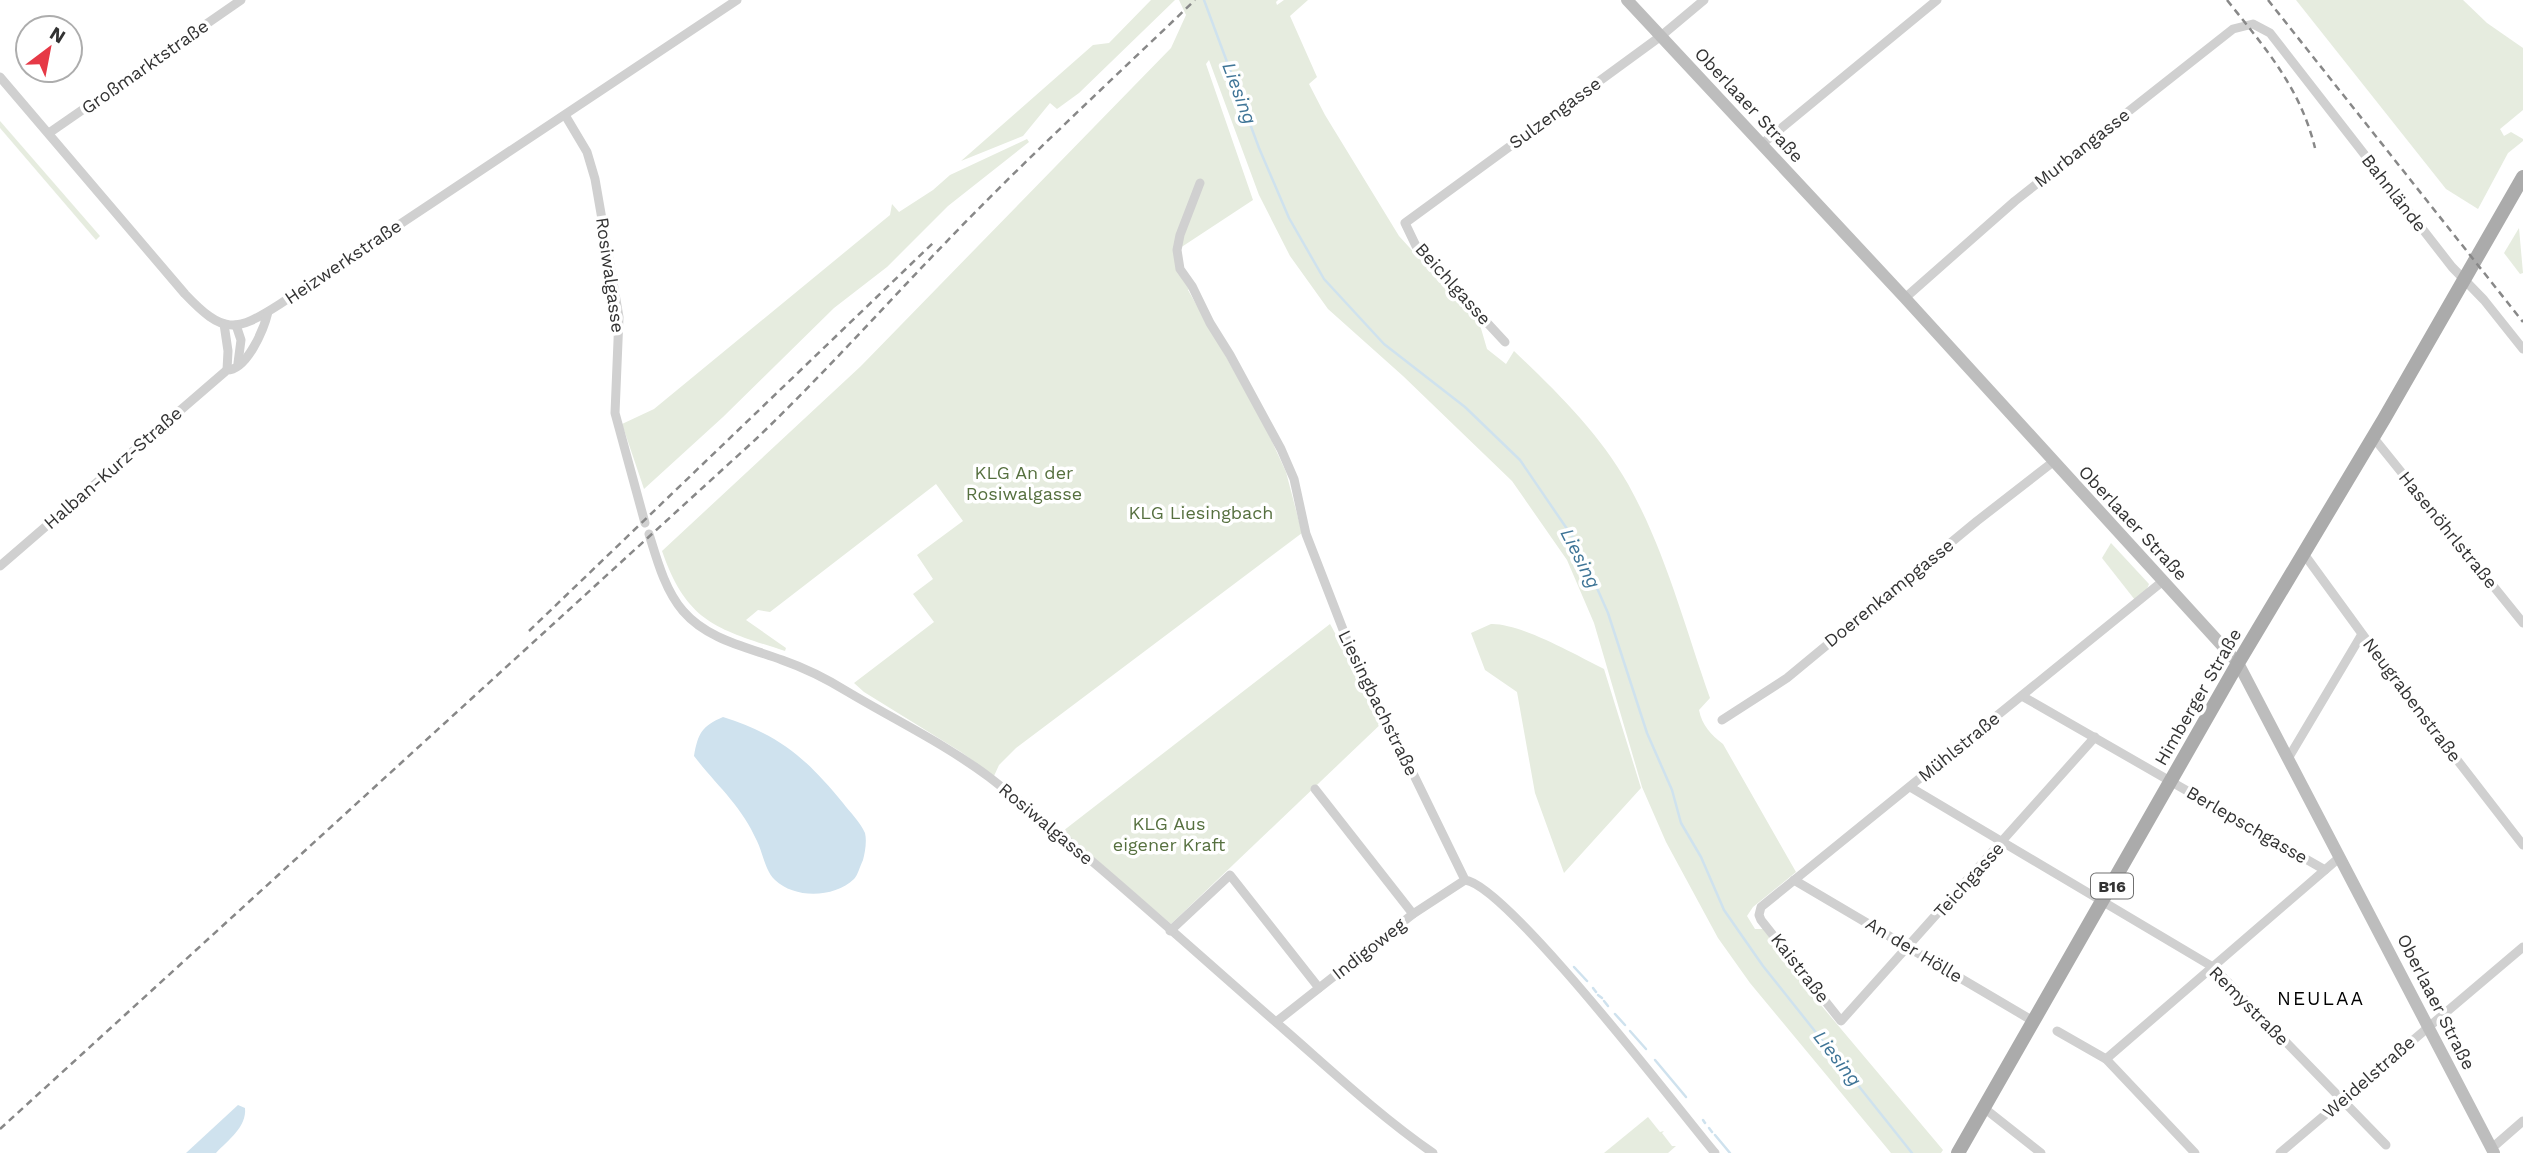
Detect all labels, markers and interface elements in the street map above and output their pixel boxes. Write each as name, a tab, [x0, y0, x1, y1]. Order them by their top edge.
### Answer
north arrow	[14, 14, 84, 84]
street label: Großmarktstraße	[77, 15, 212, 118]
text: N	[46, 22, 70, 48]
street label: Oberlaaer Straße	[1691, 43, 1808, 167]
water label: Liesing	[1217, 59, 1262, 128]
street label: Sulzengasse	[1505, 72, 1605, 153]
street label: Murbangasse	[2030, 104, 2134, 191]
street label: Bahnlände	[2358, 150, 2431, 236]
street label: Heizwerkstraße	[280, 215, 405, 308]
street label: Rosiwalgasse	[592, 216, 629, 334]
street label: Beichlgasse	[1411, 238, 1496, 329]
street label: Halban-Kurz-Straße	[39, 402, 186, 533]
street label: Oberlaaer Straße	[2075, 461, 2192, 585]
park label: KLG An der Rosiwalgasse	[966, 462, 1082, 504]
street label: Hasenöhrlstraße	[2395, 467, 2502, 593]
park label: KLG Liesingbach	[1129, 502, 1273, 523]
water label: Liesing	[1556, 524, 1606, 593]
street label: Doerenkampgasse	[1820, 534, 1958, 651]
street label: Himberger Straße	[2150, 625, 2245, 769]
street label: Liesingbachstraße	[1334, 627, 1423, 779]
street label: Neugrabenstraße	[2359, 633, 2466, 766]
street label: Mühlstraße	[1914, 707, 2004, 786]
street label: Rosiwalgasse	[995, 778, 1098, 869]
street label: Berlepschgasse	[2183, 781, 2312, 868]
park label: KLG Aus eigener Kraft	[1113, 813, 1226, 855]
street label: Teichgasse	[1929, 838, 2008, 922]
road number: B16	[2091, 874, 2133, 898]
street label: An der Hölle	[1862, 912, 1966, 987]
street label: Indigoweg	[1328, 913, 1410, 984]
street label: Kaistraße	[1767, 929, 1834, 1007]
street label: Oberlaaer Straße	[2393, 930, 2480, 1073]
street label: Remystraße	[2205, 962, 2293, 1050]
district label: NEULAA	[2277, 987, 2365, 1010]
water label: Liesing	[1809, 1026, 1867, 1091]
street label: Weidelstraße	[2318, 1031, 2419, 1122]

